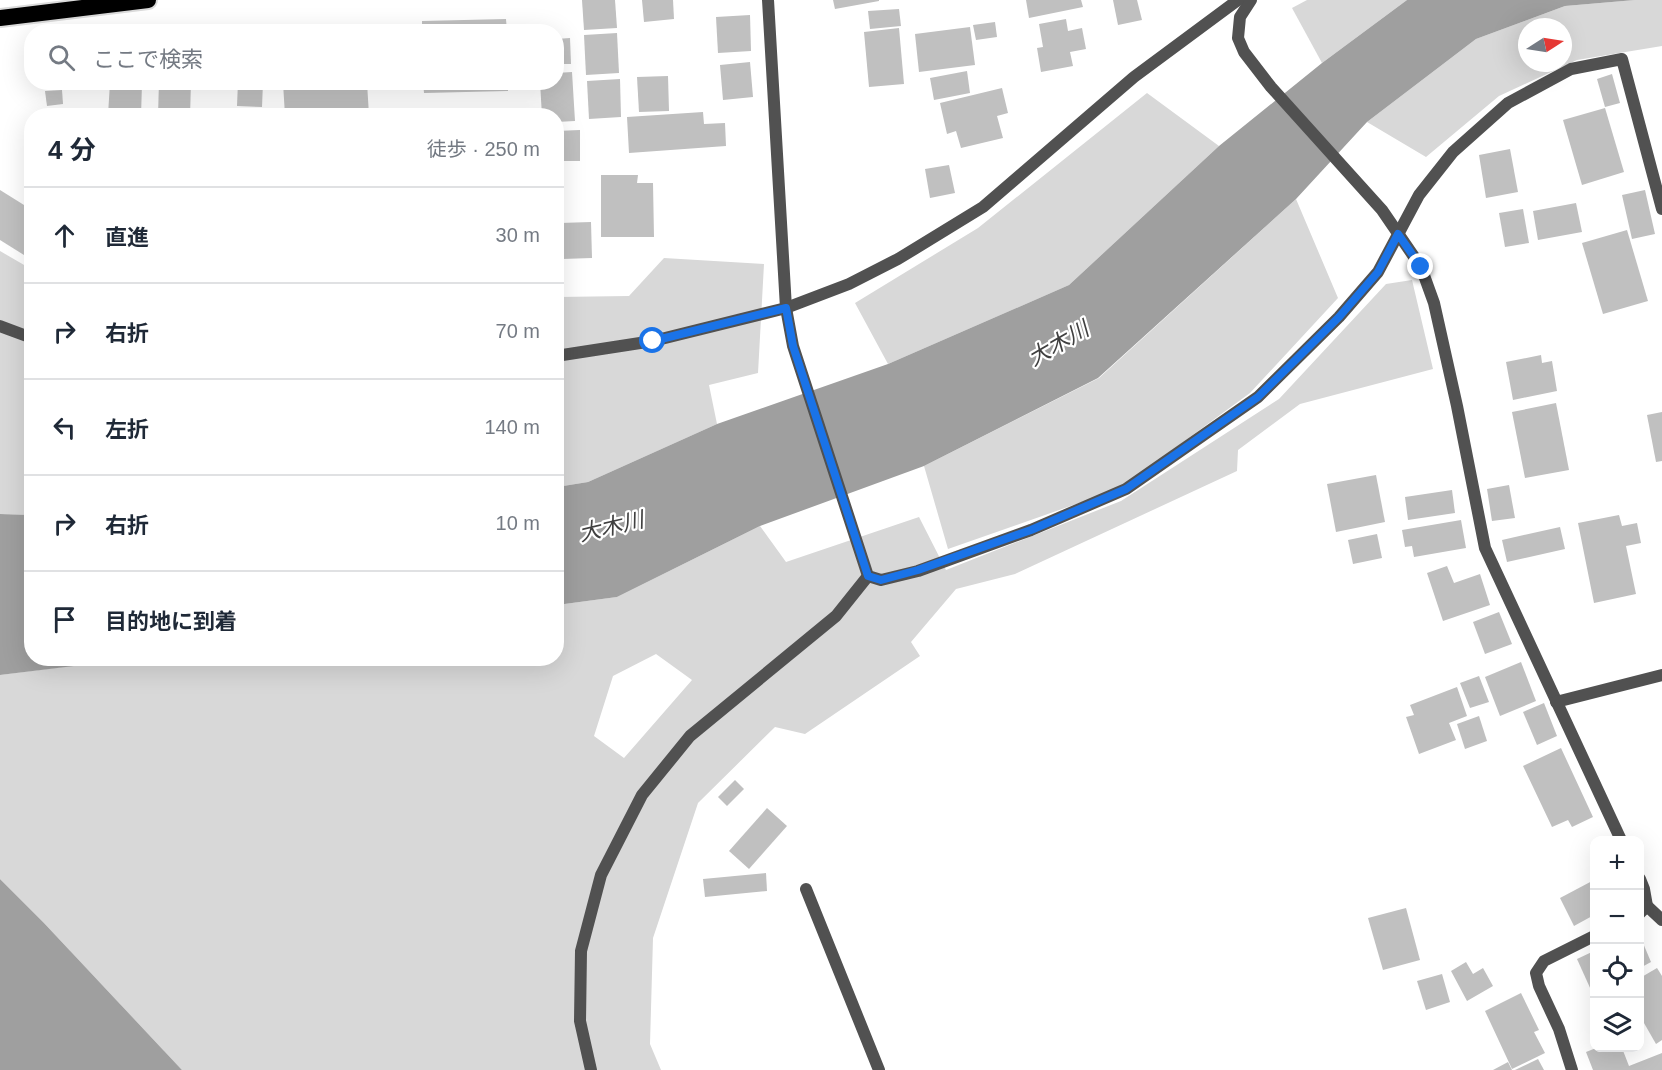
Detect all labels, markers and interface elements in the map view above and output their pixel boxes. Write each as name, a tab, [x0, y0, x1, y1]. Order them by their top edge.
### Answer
north arrow	[1518, 18, 1572, 72]
search box	[24, 24, 564, 90]
icon: search	[45, 41, 78, 74]
text: ここで検索	[93, 47, 203, 72]
text: 4 分	[48, 135, 96, 165]
text: 徒歩 · 250 m	[427, 138, 540, 160]
icon: ahead	[48, 219, 81, 252]
text: 30 m	[496, 224, 540, 246]
text: 直進	[105, 225, 149, 250]
route end	[1407, 253, 1433, 279]
icon: right	[48, 315, 81, 348]
water label: 大木川	[1023, 315, 1095, 371]
text: 70 m	[496, 320, 540, 342]
text: 右折	[105, 321, 149, 346]
route start	[639, 327, 665, 353]
icon: left	[48, 411, 81, 444]
text: 140 m	[484, 416, 540, 438]
text: 左折	[105, 417, 149, 442]
water label: 大木川	[576, 506, 648, 546]
icon: right	[48, 507, 81, 540]
text: 10 m	[496, 512, 540, 534]
text: 右折	[105, 513, 149, 538]
icon: arrive	[48, 603, 81, 636]
text: 目的地に到着	[105, 609, 237, 634]
map controls	[1590, 836, 1644, 1052]
button: +	[1590, 836, 1644, 890]
button: −	[1590, 890, 1644, 944]
button: locate	[1590, 944, 1644, 998]
button: layers	[1590, 998, 1644, 1052]

